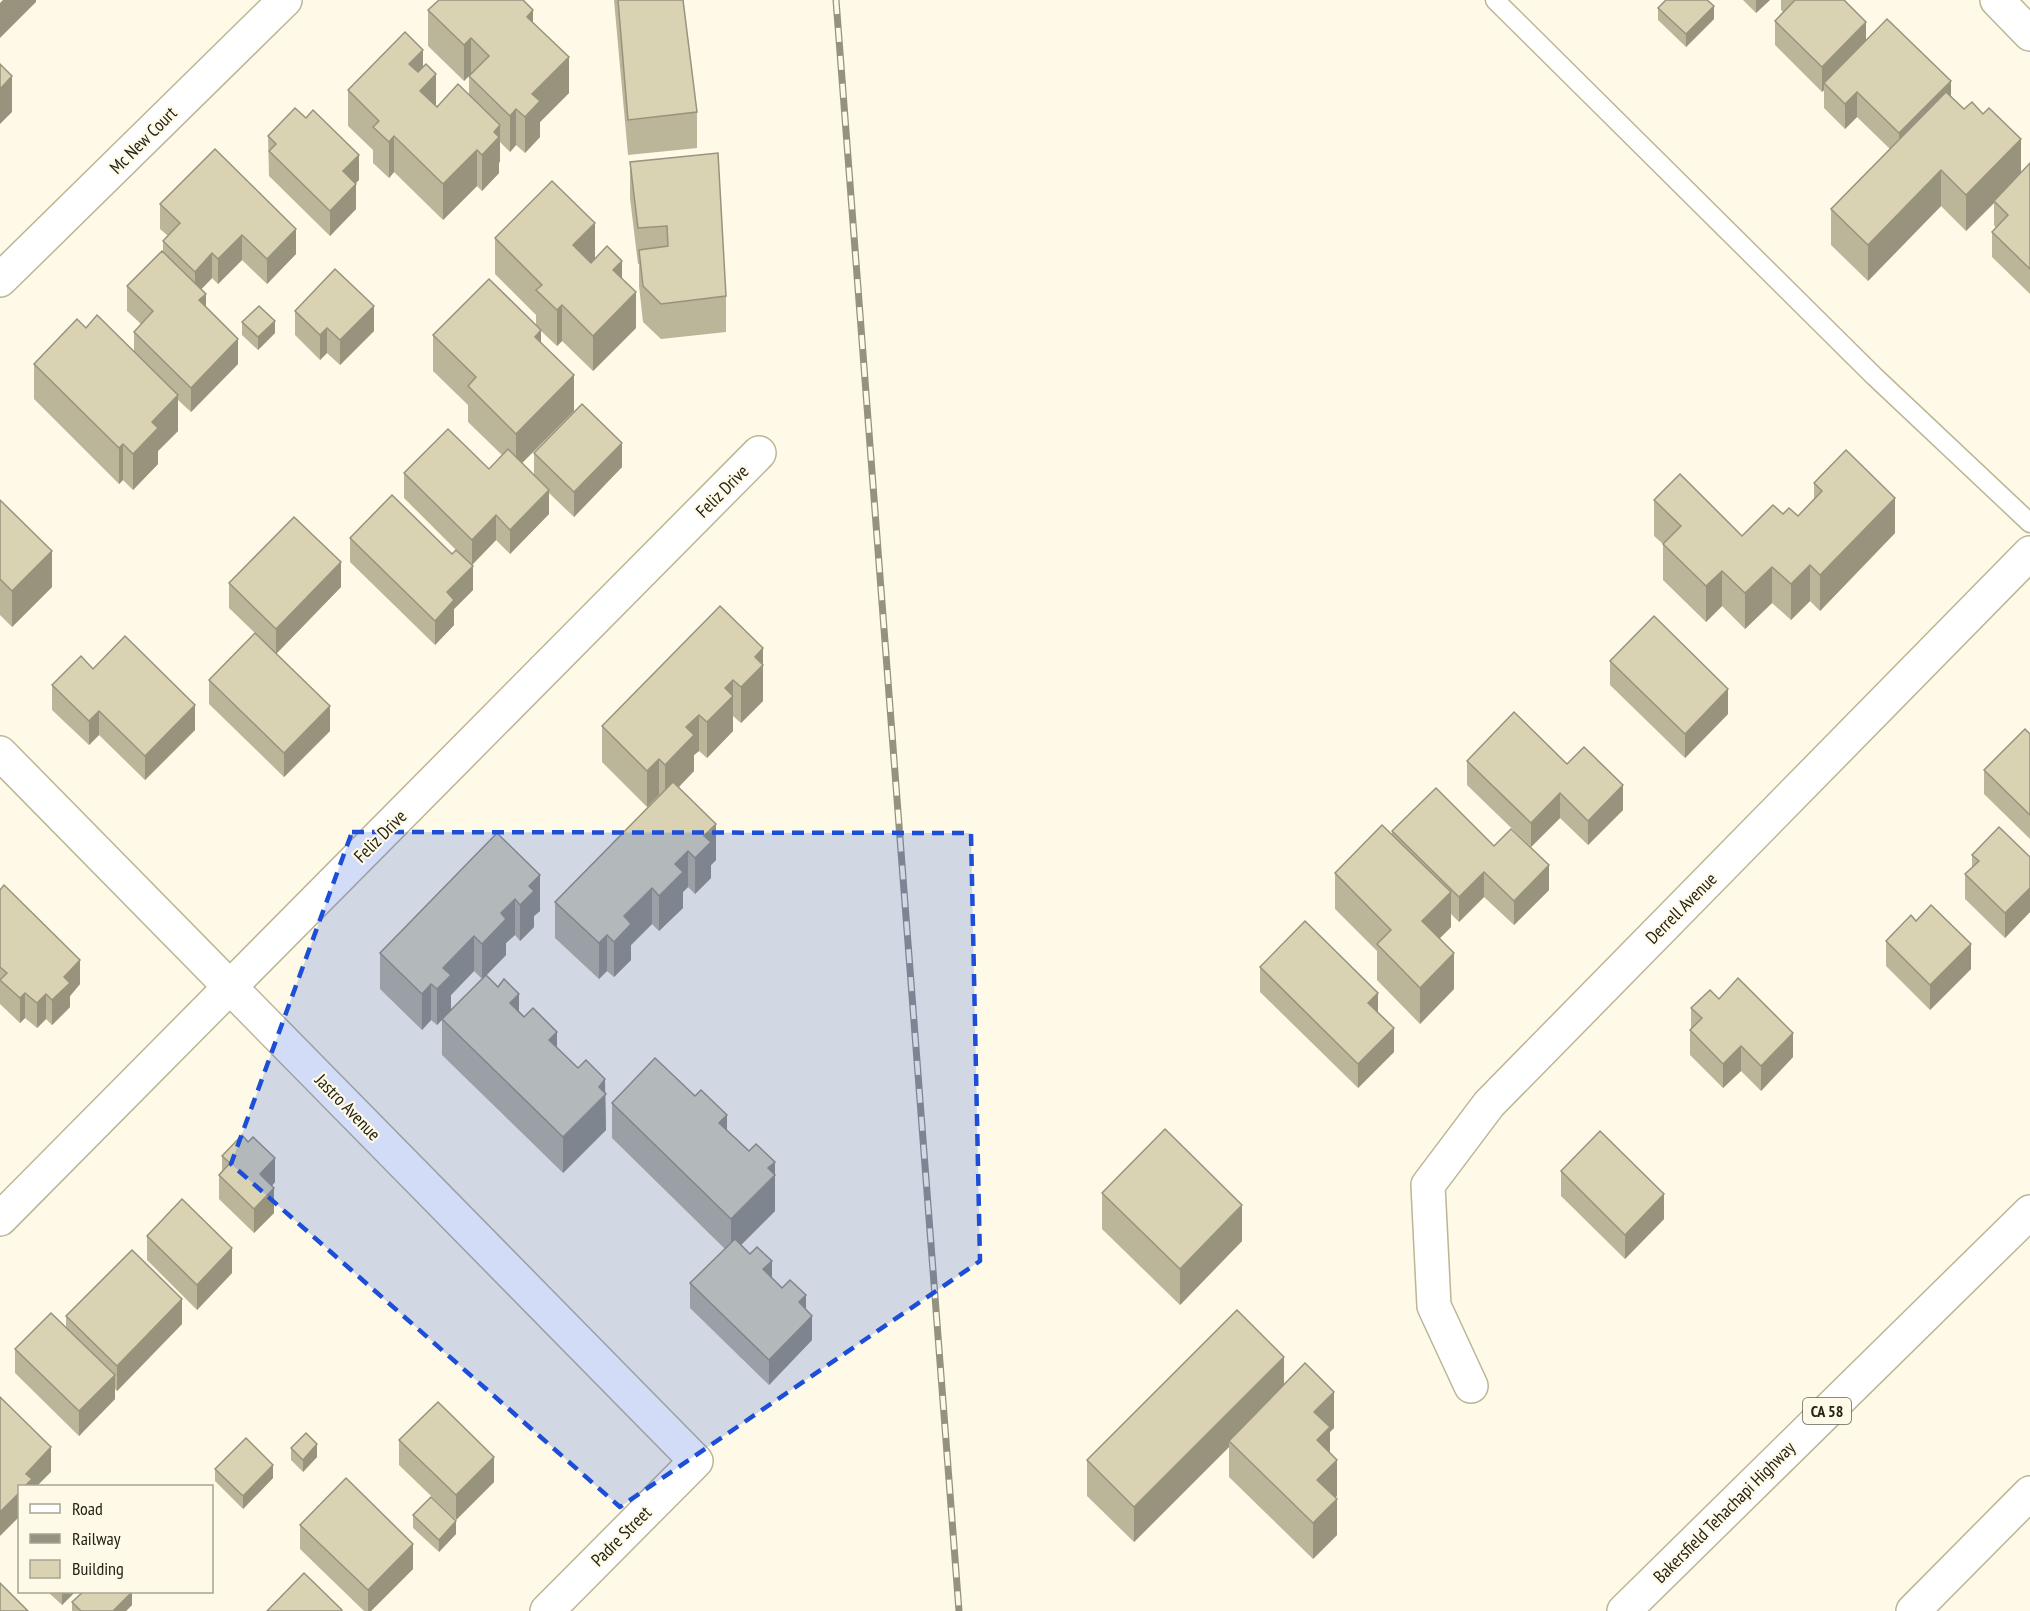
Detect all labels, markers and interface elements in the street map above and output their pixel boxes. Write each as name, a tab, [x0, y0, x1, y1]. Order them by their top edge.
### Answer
street label: Mc New Court	[104, 101, 182, 179]
street label: Feliz Drive	[691, 460, 753, 522]
street label: Feliz Drive	[349, 805, 411, 867]
street label: Derrell Avenue	[1641, 868, 1721, 948]
street label: Jastro Avenue	[310, 1068, 385, 1145]
road number: CA 58	[1803, 1398, 1851, 1424]
street label: Bakersfield Tehachapi Highway	[1648, 1436, 1800, 1588]
legend	[18, 1485, 213, 1593]
text: Road	[72, 1497, 103, 1520]
street label: Padre Street	[586, 1501, 656, 1571]
text: Railway	[72, 1527, 121, 1550]
text: Building	[72, 1557, 124, 1580]

